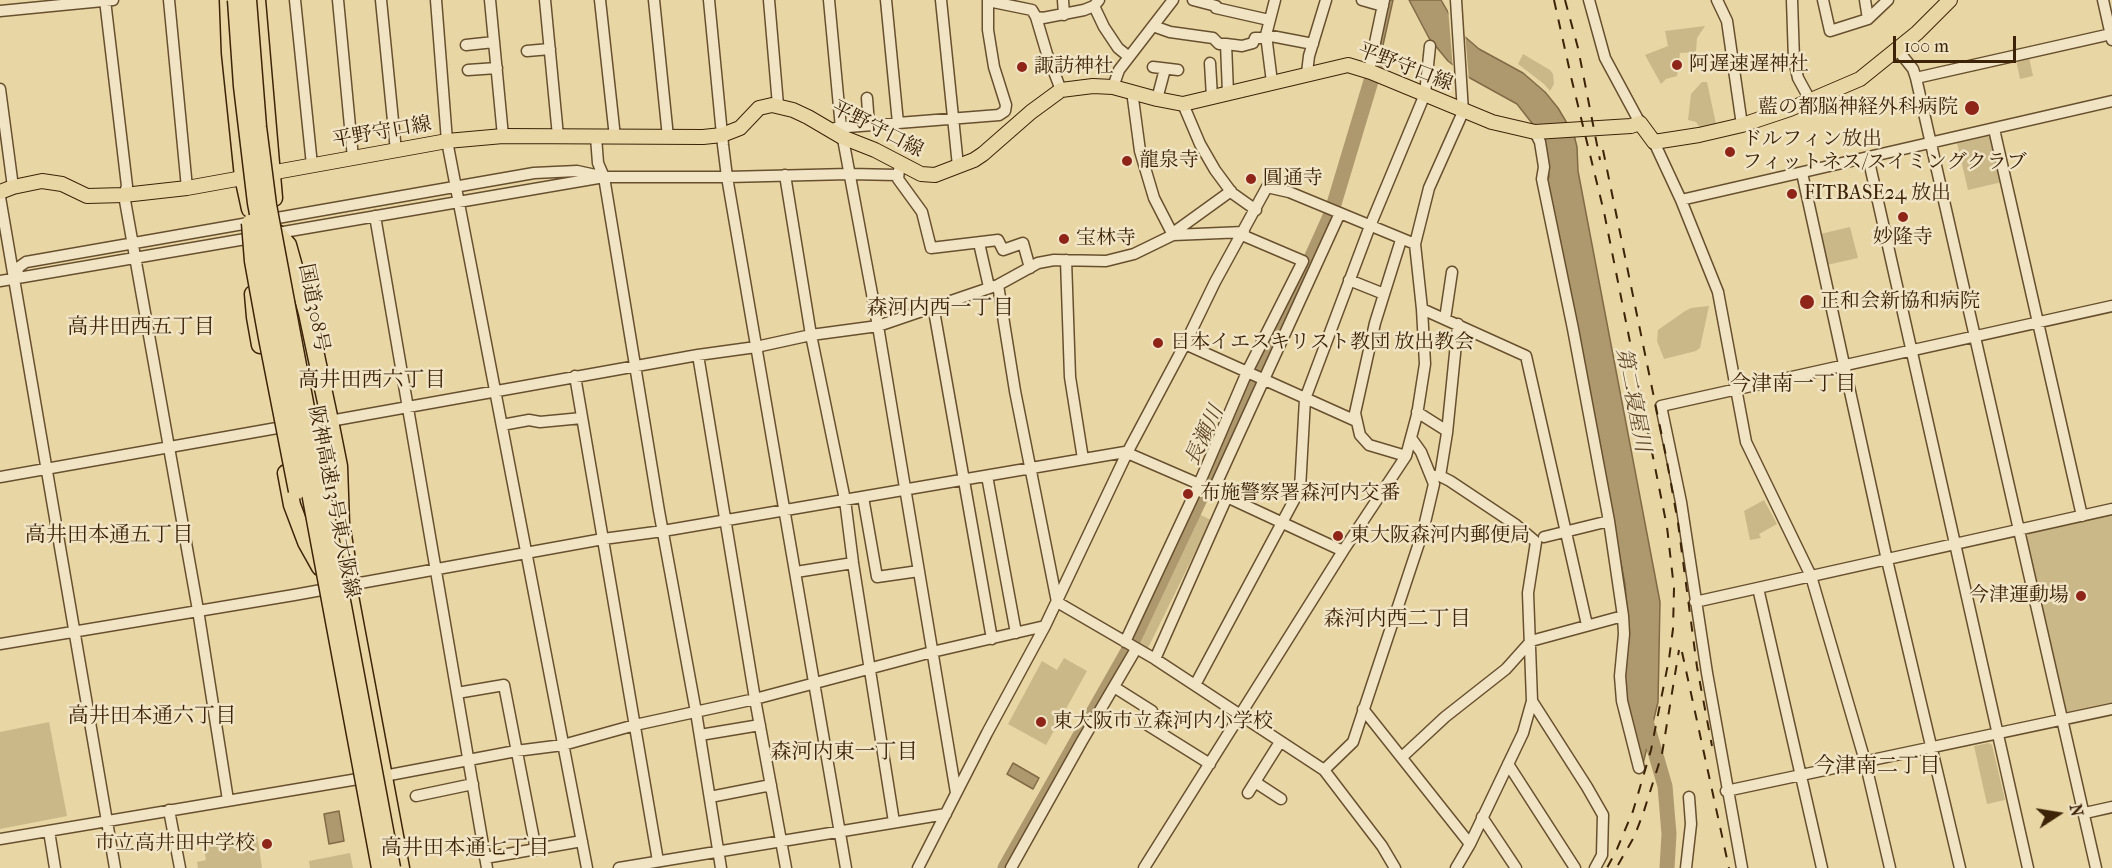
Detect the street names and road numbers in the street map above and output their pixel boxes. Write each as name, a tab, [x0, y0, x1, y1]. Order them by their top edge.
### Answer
street label: 平野守口線	[1354, 39, 1456, 97]
street label: 平野守口線	[827, 97, 927, 163]
street label: 平野守口線	[331, 112, 433, 154]
street label: 国道308号	[293, 262, 333, 354]
street label: 阪神高速13号東大阪線	[303, 404, 363, 600]

